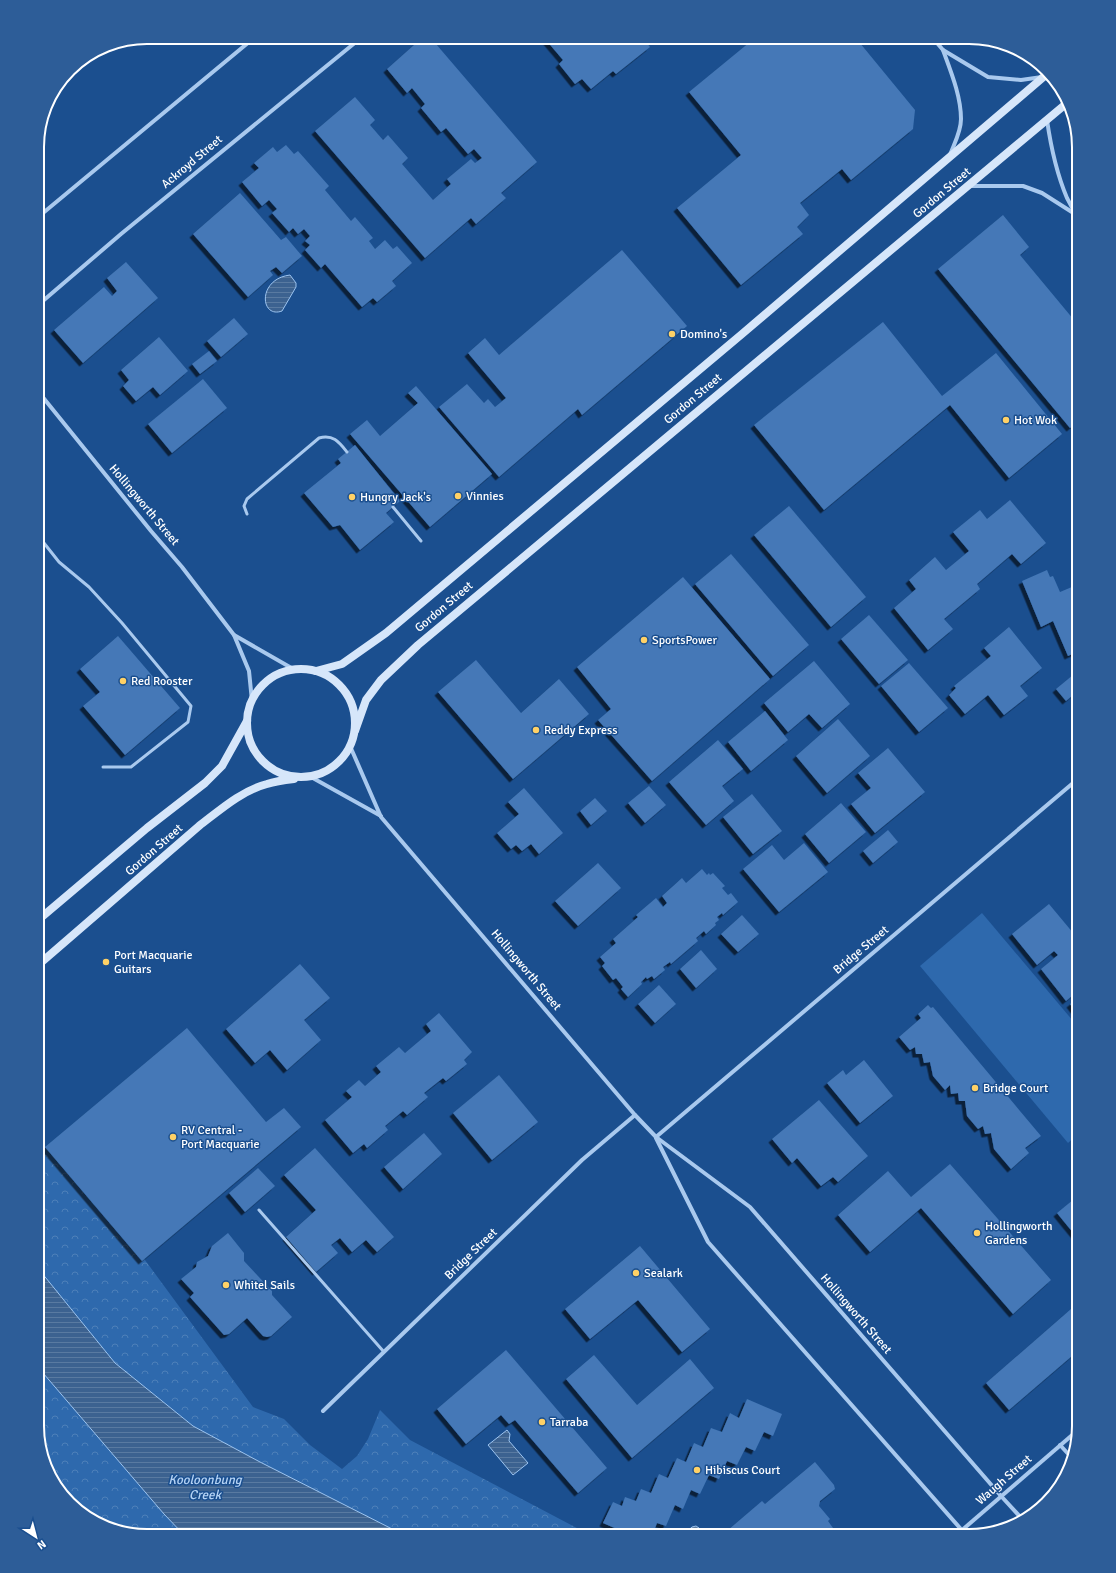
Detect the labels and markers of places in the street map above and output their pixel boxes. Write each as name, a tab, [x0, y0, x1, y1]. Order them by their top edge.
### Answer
place label: Domino's	[680, 327, 727, 342]
marker: Domino's	[667, 329, 677, 339]
place label: Hot Wok	[1014, 413, 1057, 428]
marker: Hot Wok	[1001, 415, 1011, 425]
place label: Vinnies	[466, 489, 504, 504]
place label: Hungry Jack's	[360, 490, 431, 505]
marker: Vinnies	[453, 491, 463, 501]
marker: Hungry Jack's	[347, 492, 357, 502]
place label: SportsPower	[652, 633, 717, 648]
marker: SportsPower	[639, 635, 649, 645]
place label: Red Rooster	[131, 674, 193, 689]
marker: Red Rooster	[118, 676, 128, 686]
place label: Reddy Express	[544, 723, 617, 738]
marker: Reddy Express	[531, 725, 541, 735]
place label: Port Macquarie Guitars	[114, 948, 192, 977]
marker: Port Macquarie Guitars	[101, 957, 111, 967]
place label: Bridge Court	[983, 1081, 1048, 1096]
marker: Bridge Court	[970, 1083, 980, 1093]
place label: RV Central - Port Macquarie	[181, 1123, 259, 1152]
marker: RV Central - Port Macquarie	[168, 1132, 178, 1142]
place label: Hollingworth Gardens	[985, 1219, 1052, 1248]
marker: Hollingworth Gardens	[972, 1228, 982, 1238]
place label: Sealark	[644, 1266, 683, 1281]
marker: Sealark	[631, 1268, 641, 1278]
place label: Whitel Sails	[234, 1278, 295, 1293]
marker: Whitel Sails	[221, 1280, 231, 1290]
place label: Tarraba	[550, 1415, 588, 1430]
marker: Tarraba	[537, 1417, 547, 1427]
place label: Hibiscus Court	[705, 1463, 780, 1478]
marker: Hibiscus Court	[692, 1465, 702, 1475]

